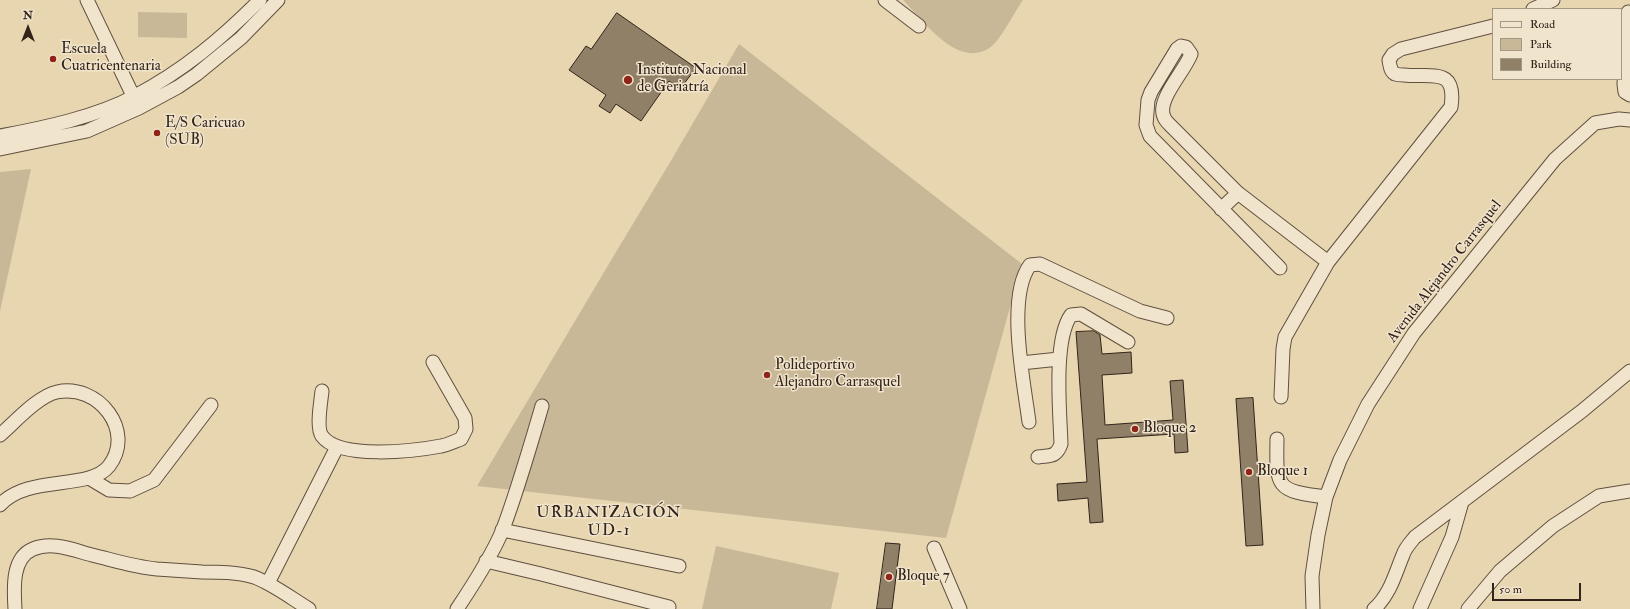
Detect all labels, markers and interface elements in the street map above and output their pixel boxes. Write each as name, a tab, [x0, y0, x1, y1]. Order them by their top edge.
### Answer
north arrow	[8, 8, 48, 48]
legend	[1492, 8, 1622, 80]
text: N	[23, 9, 33, 22]
text: Road	[1530, 17, 1555, 32]
text: Park	[1530, 37, 1552, 52]
place label: Escuela Cuatricentenaria	[61, 41, 161, 76]
marker: Escuela Cuatricentenaria	[48, 54, 58, 64]
text: Building	[1530, 57, 1571, 72]
place label: Instituto Nacional de Geriatría	[637, 62, 747, 97]
marker: Instituto Nacional de Geriatría	[622, 74, 634, 86]
place label: E/S Caricuao (SUB)	[165, 115, 245, 150]
marker: E/S Caricuao (SUB)	[152, 128, 162, 138]
street label: Avenida Alejandro Carrasquel	[1384, 197, 1506, 347]
place label: Polideportivo Alejandro Carrasquel	[775, 357, 901, 392]
marker: Polideportivo Alejandro Carrasquel	[762, 370, 772, 380]
place label: Bloque 2	[1143, 420, 1196, 438]
marker: Bloque 2	[1130, 424, 1140, 434]
place label: Bloque 1	[1257, 463, 1308, 481]
marker: Bloque 1	[1244, 467, 1254, 477]
district label: URBANIZACIÓN UD-1	[536, 504, 682, 542]
place label: Bloque 7	[897, 568, 950, 586]
marker: Bloque 7	[884, 572, 894, 582]
scale bar	[1494, 575, 1583, 601]
text: 50 m	[1499, 582, 1522, 597]

